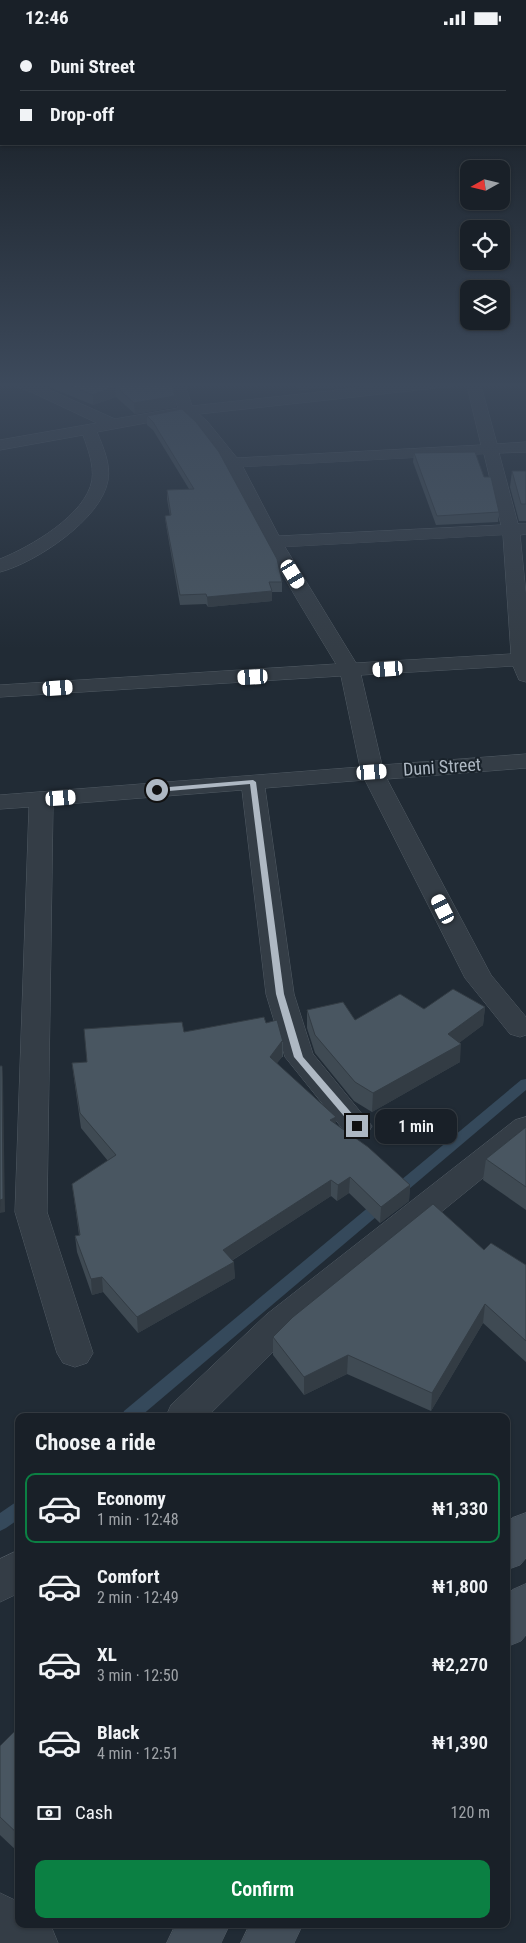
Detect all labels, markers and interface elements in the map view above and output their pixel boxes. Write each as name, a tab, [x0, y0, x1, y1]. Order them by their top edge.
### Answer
text: 12:46	[25, 6, 69, 29]
text: Duni Street	[50, 55, 135, 78]
text: Drop-off	[50, 103, 114, 126]
north arrow	[460, 160, 510, 210]
map controls	[460, 160, 510, 330]
button: locate	[460, 220, 510, 270]
button: layers	[460, 280, 510, 330]
car	[278, 557, 307, 591]
car	[372, 660, 403, 678]
car	[237, 669, 268, 685]
car	[42, 679, 73, 697]
street label: Duni Street	[402, 753, 482, 780]
car	[356, 763, 387, 781]
route start	[146, 779, 168, 801]
car	[45, 789, 76, 807]
car	[429, 892, 456, 926]
callout: 1 min	[374, 1109, 457, 1143]
route end	[346, 1115, 368, 1137]
text: 1 min	[398, 1117, 434, 1136]
text: Choose a ride	[35, 1430, 156, 1455]
icon: car	[37, 1486, 82, 1531]
text: Economy	[97, 1487, 166, 1510]
text: ₦1,330	[432, 1497, 488, 1520]
text: 1 min · 12:48	[97, 1510, 179, 1529]
icon: car	[37, 1564, 82, 1609]
text: Comfort	[97, 1565, 160, 1588]
text: ₦1,800	[432, 1575, 488, 1598]
text: 2 min · 12:49	[97, 1588, 179, 1607]
icon: car	[37, 1642, 82, 1687]
text: XL	[97, 1643, 117, 1666]
text: ₦2,270	[432, 1653, 488, 1676]
text: 3 min · 12:50	[97, 1666, 179, 1685]
icon: car	[37, 1720, 82, 1765]
text: Black	[97, 1721, 139, 1744]
text: ₦1,390	[432, 1731, 488, 1754]
text: 4 min · 12:51	[97, 1744, 179, 1763]
icon: cash	[35, 1799, 63, 1827]
text: Cash	[75, 1801, 113, 1824]
text: 120 m	[451, 1803, 490, 1822]
button: Confirm	[35, 1860, 490, 1918]

